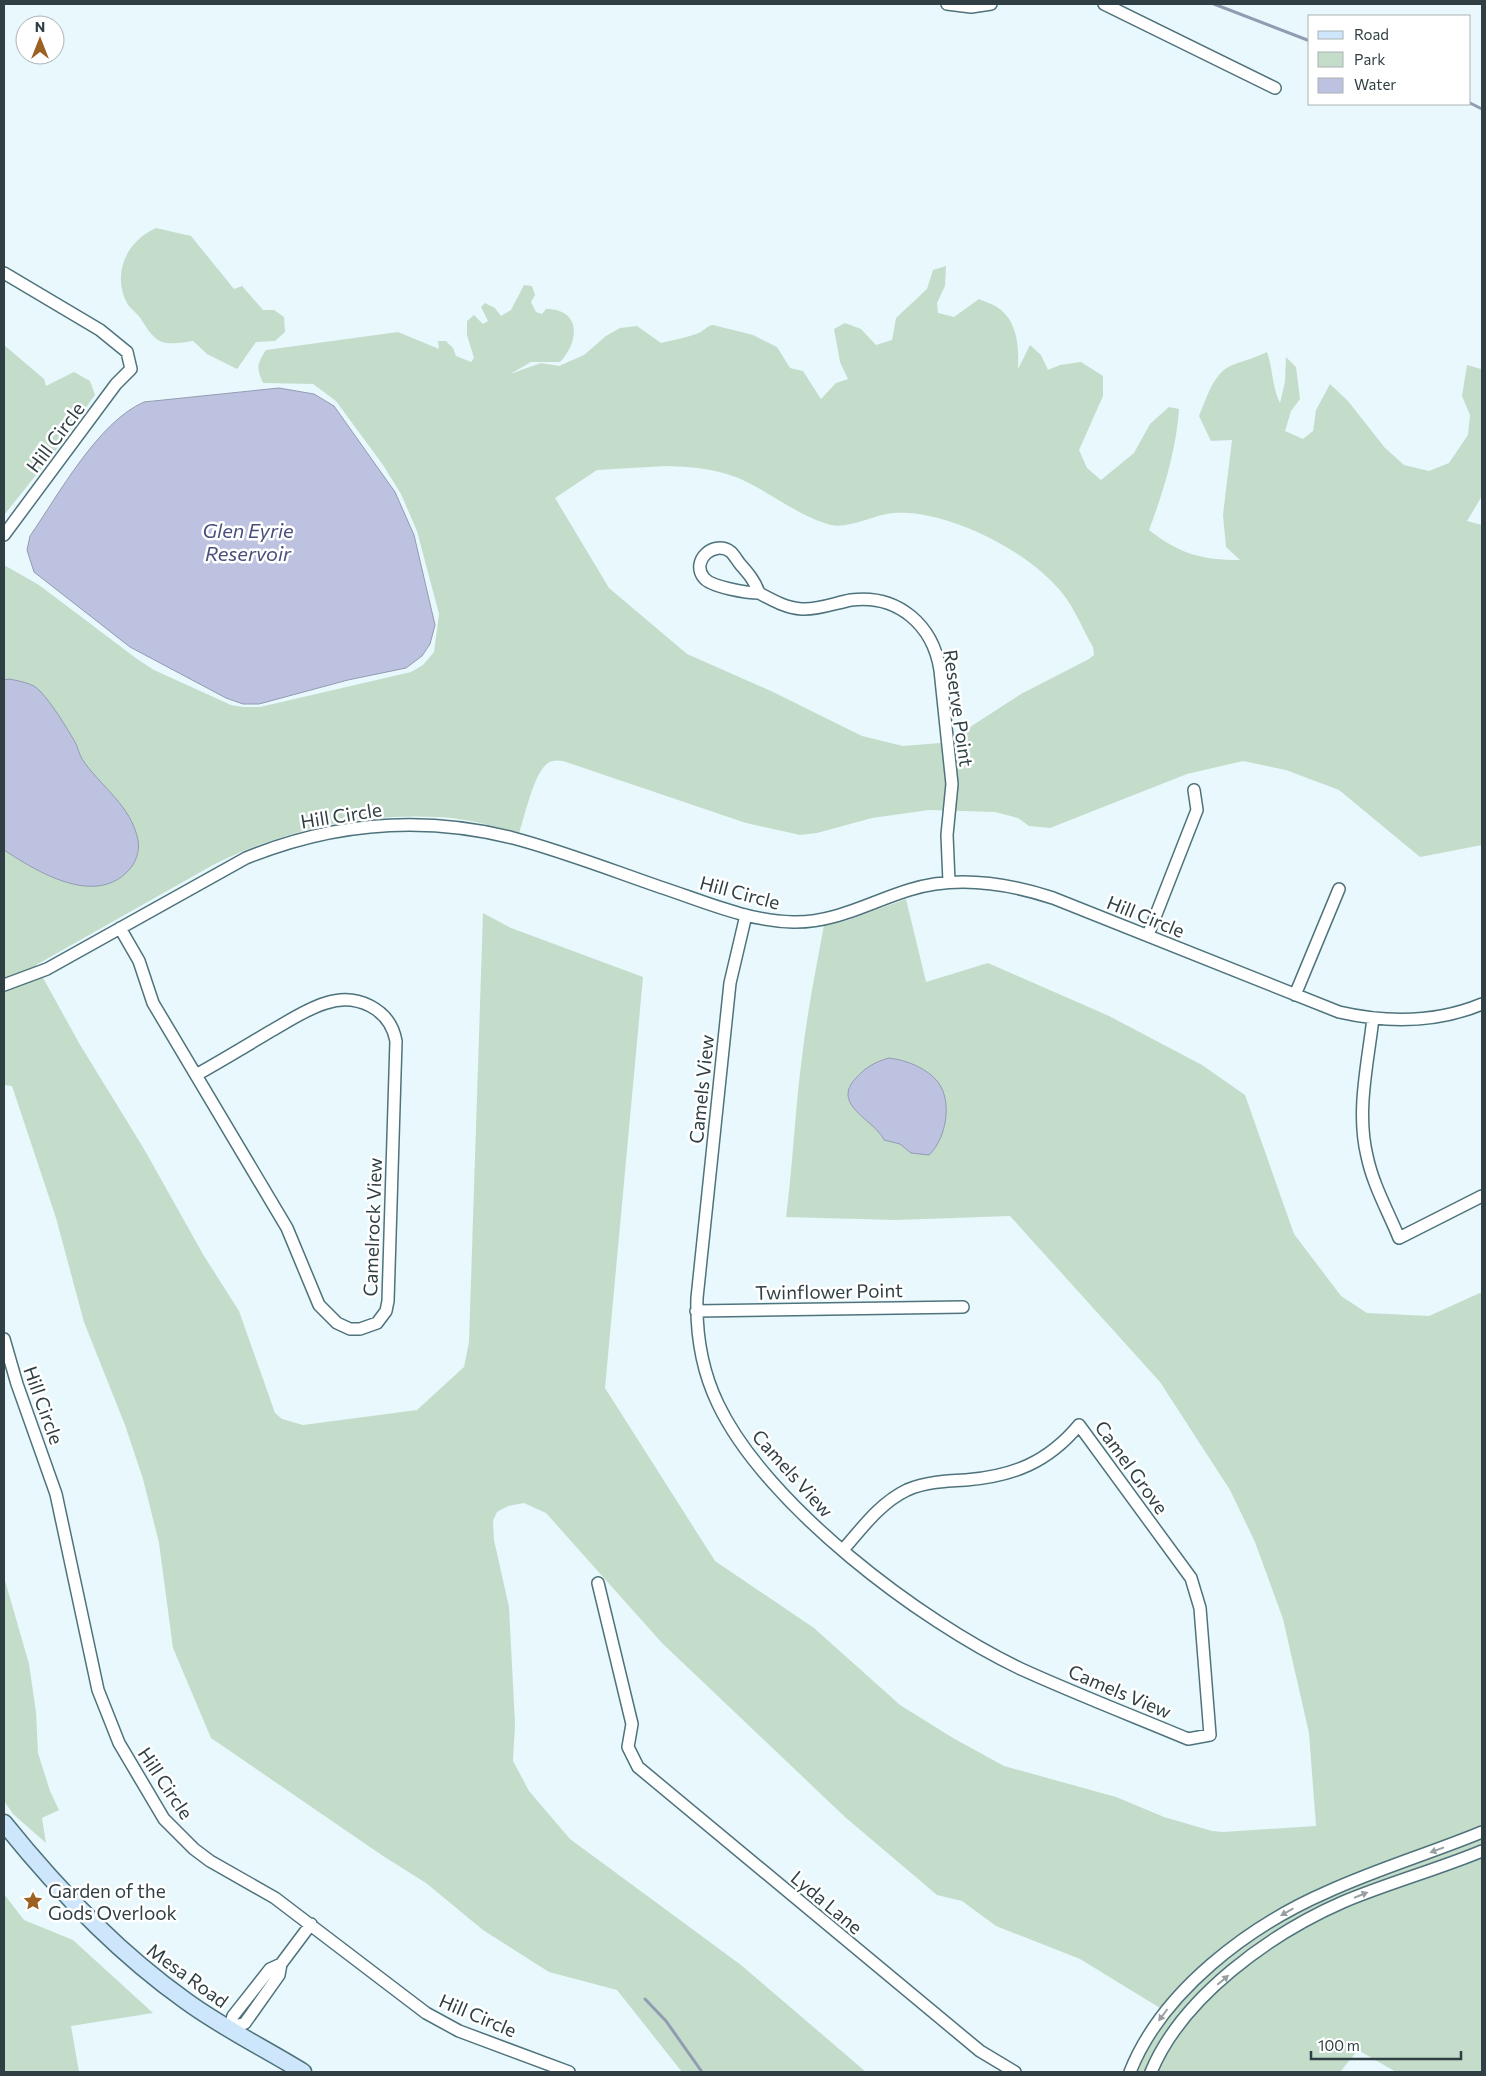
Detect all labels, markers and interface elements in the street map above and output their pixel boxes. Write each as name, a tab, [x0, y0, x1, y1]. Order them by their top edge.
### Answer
north arrow	[15, 15, 65, 65]
legend	[1308, 15, 1471, 105]
text: N	[35, 18, 45, 35]
text: Road	[1354, 25, 1389, 43]
text: Park	[1354, 50, 1385, 68]
text: Water	[1354, 75, 1396, 93]
street label: Hill Circle	[21, 397, 89, 477]
water label: Glen Eyrie Reservoir	[202, 518, 294, 565]
street label: Reserve Point	[939, 648, 979, 768]
street label: Hill Circle	[299, 797, 383, 833]
street label: Hill Circle	[698, 870, 782, 914]
street label: Hill Circle	[1104, 890, 1188, 942]
street label: Camels View	[684, 1033, 718, 1145]
street label: Camelrock View	[358, 1157, 386, 1297]
street label: Twinflower Point	[755, 1278, 903, 1304]
street label: Hill Circle	[19, 1363, 69, 1447]
street label: Camel Grove	[1090, 1416, 1174, 1518]
street label: Camels View	[748, 1425, 838, 1521]
street label: Camels View	[1065, 1659, 1175, 1723]
street label: Hill Circle	[134, 1743, 198, 1823]
one-way arrow	[1429, 1846, 1444, 1854]
street label: Lyda Lane	[787, 1865, 867, 1939]
place label: Garden of the Gods Overlook	[48, 1879, 177, 1924]
place icon: Garden of the Gods Overlook	[22, 1890, 44, 1912]
one-way arrow	[1354, 1891, 1368, 1899]
one-way arrow	[1280, 1907, 1293, 1916]
street label: Mesa Road	[143, 1938, 233, 2012]
one-way arrow	[1217, 1975, 1229, 1986]
street label: Hill Circle	[436, 1988, 520, 2042]
one-way arrow	[1158, 2009, 1168, 2022]
scale bar	[1311, 2028, 1461, 2060]
text: 100 m	[1318, 2036, 1360, 2054]

